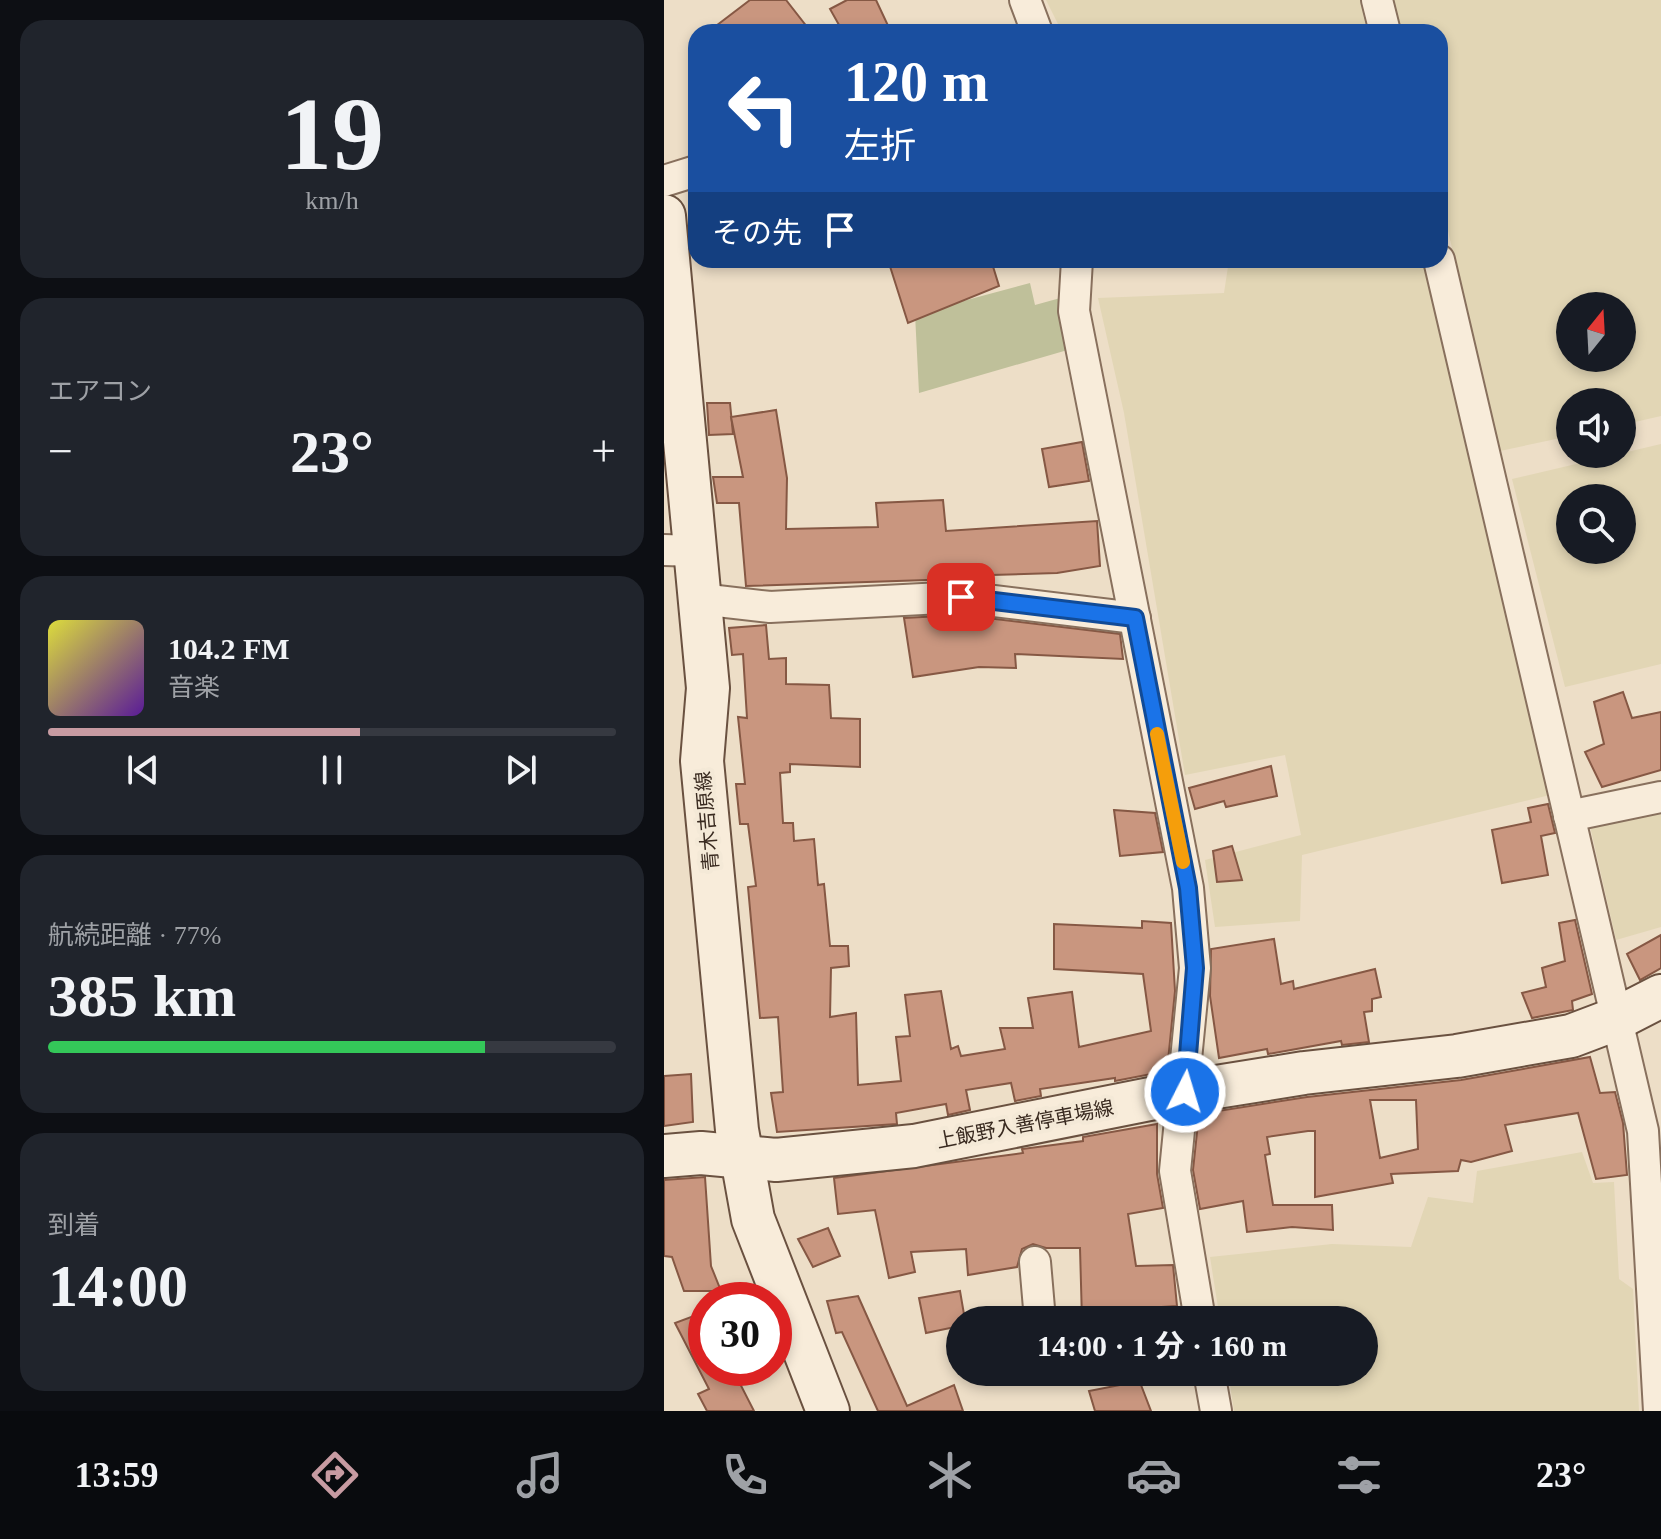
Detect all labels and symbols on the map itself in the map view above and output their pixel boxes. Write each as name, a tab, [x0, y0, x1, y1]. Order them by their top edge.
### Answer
north arrow	[1556, 292, 1636, 372]
pin	[927, 563, 995, 631]
street label: 青木吉原線	[692, 770, 722, 872]
position arrow	[1143, 1050, 1227, 1134]
street label: 上飯野入善停車場線	[935, 1096, 1115, 1152]
speed limit sign: 30	[688, 1282, 792, 1386]

